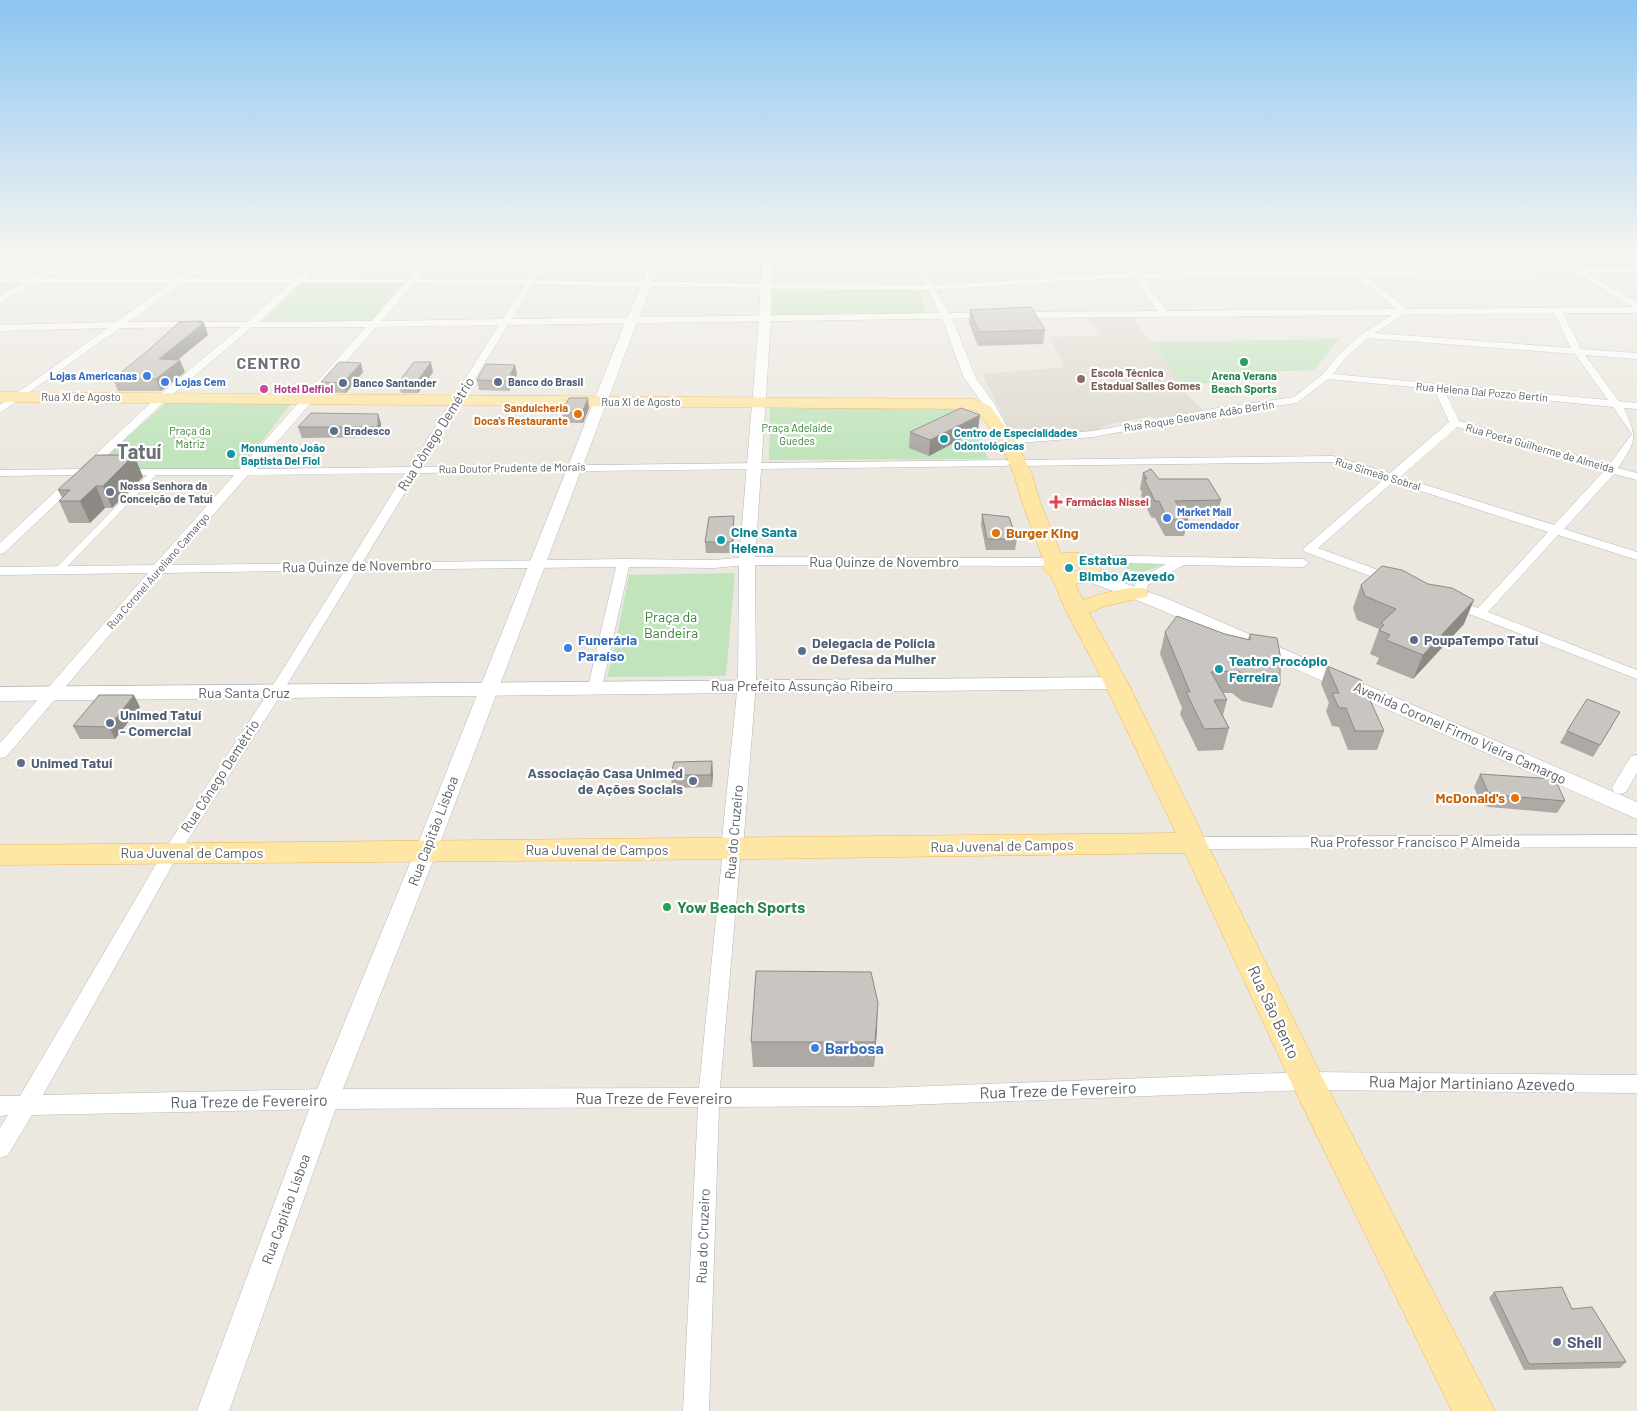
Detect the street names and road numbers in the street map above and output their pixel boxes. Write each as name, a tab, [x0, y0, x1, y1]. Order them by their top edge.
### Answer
street label: Rua Cônego Demétrio	[394, 374, 478, 494]
street label: Rua Helena Dal Pozzo Bertin	[1415, 379, 1549, 404]
street label: Rua XI de Agosto	[41, 390, 121, 403]
street label: Rua XI de Agosto	[601, 395, 681, 408]
street label: Rua Roque Geovane Adão Bertin	[1123, 397, 1275, 434]
street label: Rua Poeta Guilherme de Almeida	[1464, 420, 1616, 475]
street label: Rua Simeão Sobral	[1334, 454, 1423, 493]
street label: Rua Doutor Prudente de Morais	[438, 460, 586, 475]
street label: Rua Coronel Aureliano Camargo	[104, 510, 212, 631]
street label: Rua Quinze de Novembro	[809, 553, 959, 570]
street label: Rua Quinze de Novembro	[282, 556, 432, 575]
street label: Rua Prefeito Assunção Ribeiro	[711, 677, 893, 694]
street label: Avenida Coronel Firmo Vieira Camargo	[1351, 678, 1569, 787]
street label: Rua Santa Cruz	[198, 684, 290, 701]
street label: Rua Cônego Demétrio	[177, 716, 262, 835]
street label: Rua Capitão Lisboa	[404, 774, 461, 888]
street label: Rua do Cruzeiro	[721, 784, 746, 880]
street label: Rua Professor Francisco P Almeida	[1310, 833, 1520, 850]
street label: Rua Juvenal de Campos	[930, 836, 1074, 855]
street label: Rua Juvenal de Campos	[525, 841, 669, 858]
street label: Rua Juvenal de Campos	[120, 844, 264, 861]
street label: Rua São Bento	[1245, 962, 1304, 1061]
street label: Rua Major Martiniano Azevedo	[1369, 1071, 1575, 1094]
street label: Rua Treze de Fevereiro	[979, 1077, 1137, 1102]
street label: Rua Treze de Fevereiro	[575, 1088, 733, 1107]
street label: Rua Treze de Fevereiro	[170, 1090, 328, 1111]
street label: Rua Capitão Lisboa	[258, 1151, 313, 1266]
street label: Rua do Cruzeiro	[692, 1188, 713, 1284]

